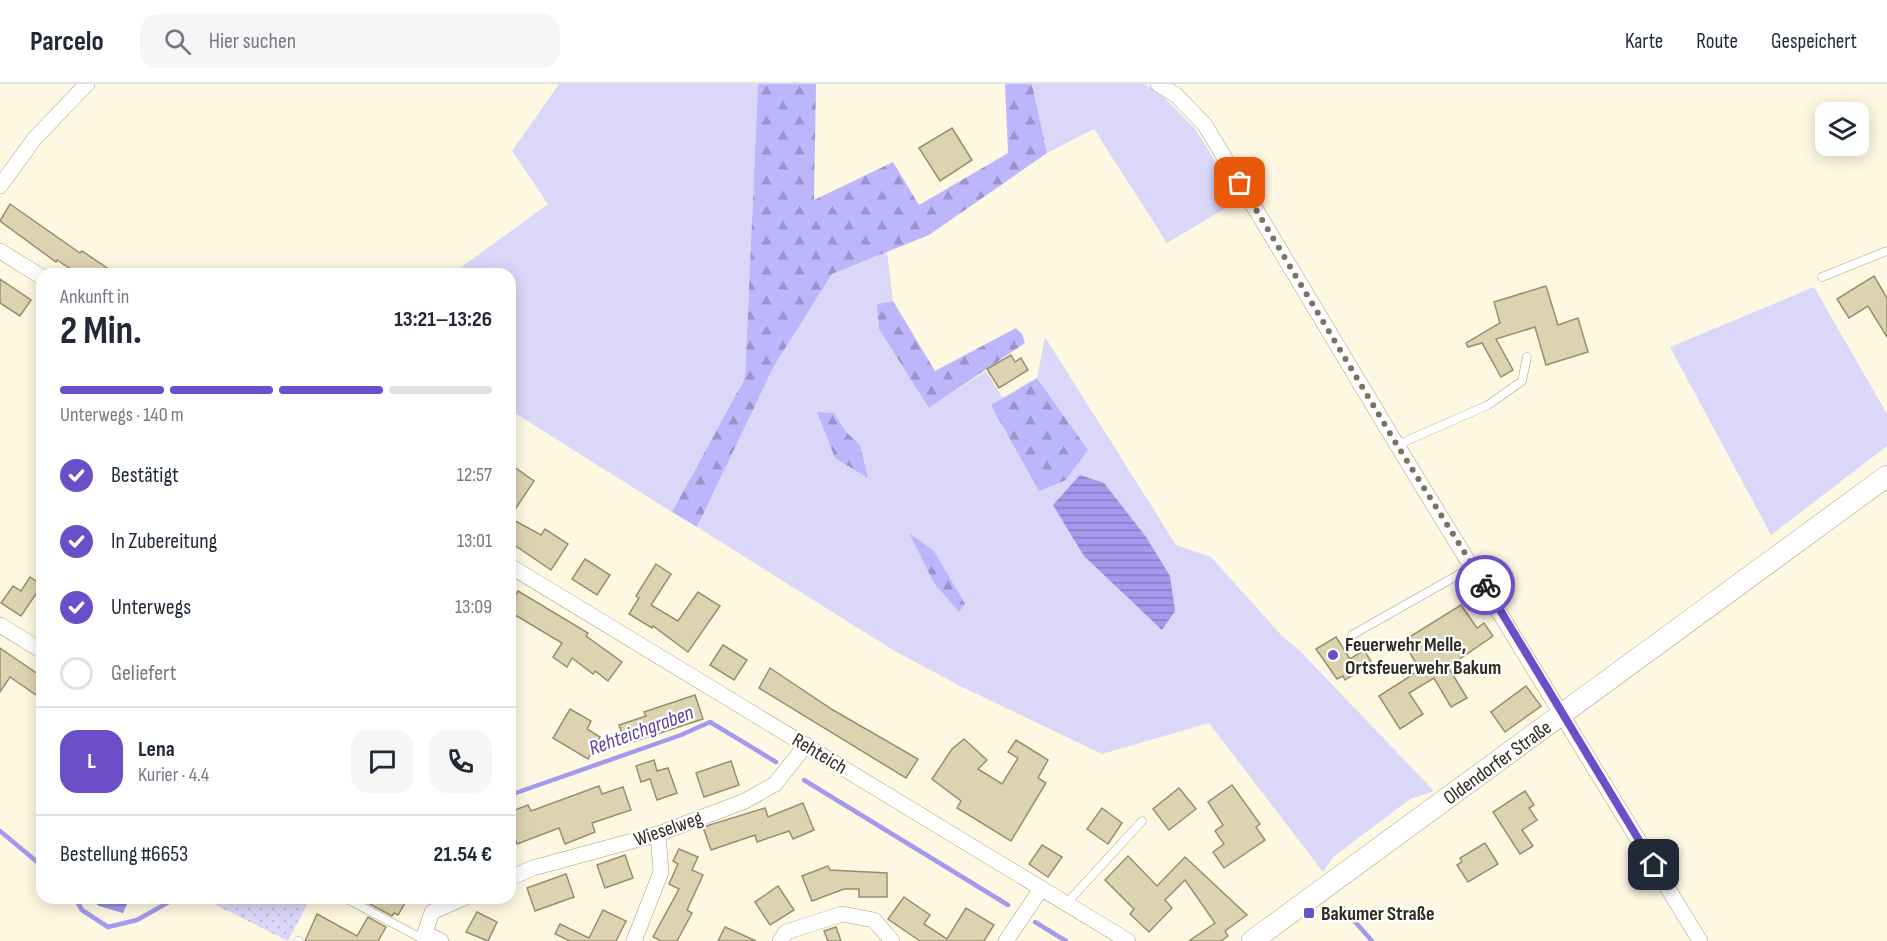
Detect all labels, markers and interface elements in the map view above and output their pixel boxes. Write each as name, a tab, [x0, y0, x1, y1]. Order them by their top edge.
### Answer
search box	[140, 14, 560, 68]
text: Parcelo	[30, 25, 104, 58]
icon: search	[161, 25, 194, 58]
text: Hier suchen	[209, 28, 296, 55]
text: Karte	[1625, 29, 1663, 54]
text: Route	[1696, 29, 1738, 54]
text: Gespeichert	[1771, 29, 1857, 54]
map controls	[1815, 102, 1869, 156]
button: layers	[1815, 102, 1869, 156]
pin	[1214, 157, 1265, 208]
icon: bag	[1223, 166, 1256, 199]
text: Ankunft in	[60, 285, 129, 309]
text: 13:21–13:26	[394, 306, 492, 333]
text: 2 Min.	[60, 308, 142, 355]
text: Unterwegs · 140 m	[60, 403, 184, 427]
icon: check	[60, 459, 93, 492]
text: Bestätigt	[111, 462, 179, 489]
text: 12:57	[457, 463, 492, 487]
icon: check	[60, 525, 93, 558]
text: In Zubereitung	[111, 528, 217, 555]
text: 13:01	[457, 529, 492, 553]
courier	[1455, 555, 1515, 615]
icon: bike	[1469, 569, 1502, 602]
icon: check	[60, 591, 93, 624]
text: Unterwegs	[111, 594, 191, 621]
text: 13:09	[455, 595, 492, 619]
place label: Feuerwehr Melle, Ortsfeuerwehr Bakum	[1345, 633, 1501, 680]
marker: Feuerwehr Melle, Ortsfeuerwehr Bakum	[1326, 648, 1340, 662]
text: Geliefert	[111, 660, 176, 687]
water label: Rehteichgraben	[585, 700, 697, 761]
street label: Oldendorfer Straße	[1439, 716, 1556, 810]
street label: Rehteich	[788, 728, 851, 780]
button: chat	[351, 730, 414, 793]
button: phone	[429, 730, 492, 793]
text: Lena	[138, 736, 175, 763]
text: L	[87, 748, 96, 775]
text: Kurier · 4.4	[138, 763, 209, 787]
street label: Wieselweg	[631, 806, 706, 852]
pin	[1628, 839, 1679, 890]
text: Bestellung #6653	[60, 841, 188, 868]
text: 21.54 €	[434, 841, 492, 868]
icon: home	[1637, 848, 1670, 881]
place label: Bakumer Straße	[1321, 902, 1434, 926]
marker: Bakumer Straße	[1302, 906, 1316, 920]

